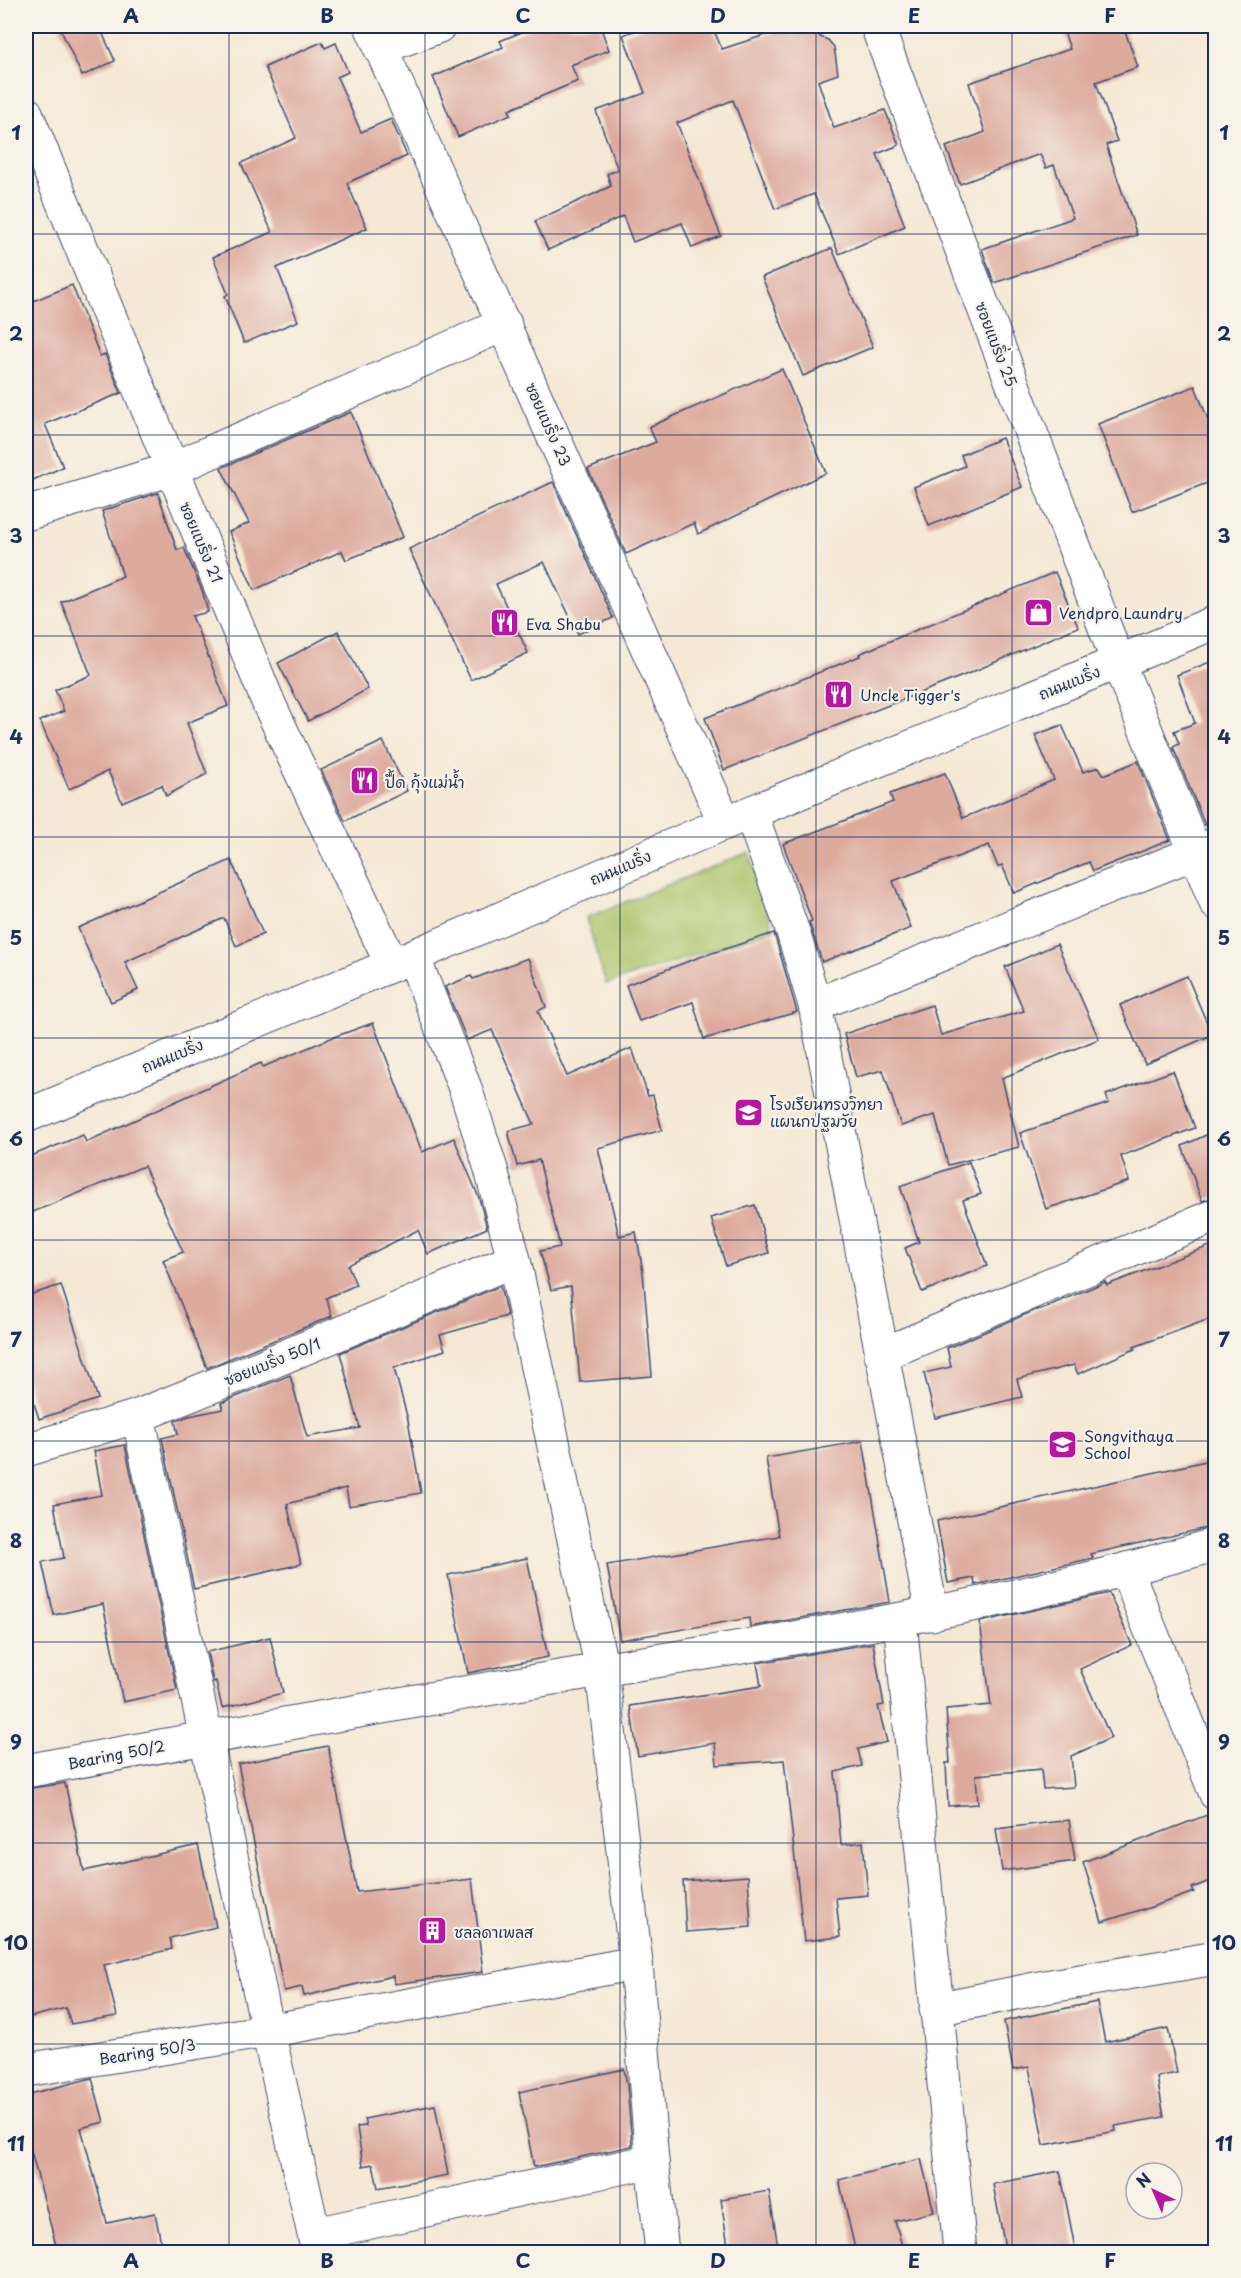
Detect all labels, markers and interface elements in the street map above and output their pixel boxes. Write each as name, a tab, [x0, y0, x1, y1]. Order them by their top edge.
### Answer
text: A	[123, 0, 139, 30]
text: B	[320, 0, 334, 30]
text: C	[515, 0, 531, 30]
text: D	[710, 0, 726, 30]
text: E	[908, 0, 920, 30]
text: F	[1104, 0, 1116, 30]
text: 1	[11, 117, 21, 147]
text: 1	[1219, 117, 1229, 147]
street label: ซอยแบริ่ง 25	[970, 298, 1024, 390]
text: 2	[9, 318, 23, 348]
text: 2	[1217, 318, 1231, 348]
street label: ซอยแบริ่ง 23	[520, 378, 578, 469]
street label: ซอยแบริ่ง 21	[175, 498, 230, 586]
text: 3	[9, 520, 23, 550]
text: 3	[1217, 520, 1231, 550]
shop icon: Vendpro Laundry	[1022, 596, 1054, 628]
place label: Vendpro Laundry	[1059, 601, 1183, 624]
restaurant icon: Eva Shabu	[489, 607, 521, 639]
place label: Eva Shabu	[526, 612, 601, 635]
street label: ถนนแบริ่ง	[1035, 659, 1103, 705]
restaurant icon: Uncle Tigger's	[823, 678, 855, 710]
place label: Uncle Tigger's	[860, 683, 960, 706]
text: 4	[9, 721, 23, 751]
text: 4	[1217, 721, 1231, 751]
restaurant icon: ปื้ด กุ้งแม่น้ำ	[348, 765, 380, 797]
place label: ปื้ด กุ้งแม่น้ำ	[385, 769, 464, 794]
street label: ถนนแบริ่ง	[586, 843, 654, 890]
text: 5	[10, 922, 22, 952]
text: 5	[1218, 922, 1230, 952]
street label: ถนนแบริ่ง	[138, 1032, 206, 1078]
place label: โรงเรียนทรงวิทยา แผนกปฐมวัย	[770, 1092, 883, 1132]
school or university icon: โรงเรียนทรงวิทยา แผนกปฐมวัย	[733, 1096, 765, 1128]
text: 6	[9, 1123, 23, 1153]
text: 6	[1217, 1123, 1231, 1153]
text: 7	[10, 1324, 22, 1354]
text: 7	[1218, 1324, 1230, 1354]
street label: ซอยแบริ่ง 50/1	[220, 1331, 324, 1391]
place label: Songvithaya School	[1084, 1424, 1174, 1464]
school or university icon: Songvithaya School	[1047, 1428, 1079, 1460]
text: 8	[10, 1525, 22, 1555]
text: 8	[1218, 1525, 1230, 1555]
text: 9	[10, 1726, 22, 1756]
text: 9	[1218, 1726, 1230, 1756]
street label: Bearing 50/2	[65, 1733, 167, 1775]
building icon: ชลลดาเพลส	[417, 1915, 449, 1947]
place label: ชลลดาเพลส	[454, 1920, 534, 1943]
text: 10	[4, 1927, 28, 1957]
text: 10	[1212, 1927, 1236, 1957]
street label: Bearing 50/3	[97, 2032, 197, 2070]
text: 11	[7, 2128, 25, 2158]
text: 11	[1215, 2128, 1233, 2158]
north arrow	[1124, 2161, 1184, 2221]
text: N	[1130, 2166, 1156, 2193]
text: A	[123, 2245, 139, 2275]
text: B	[320, 2245, 334, 2275]
text: C	[515, 2245, 531, 2275]
text: D	[710, 2245, 726, 2275]
text: E	[908, 2245, 920, 2275]
text: F	[1104, 2245, 1116, 2275]

